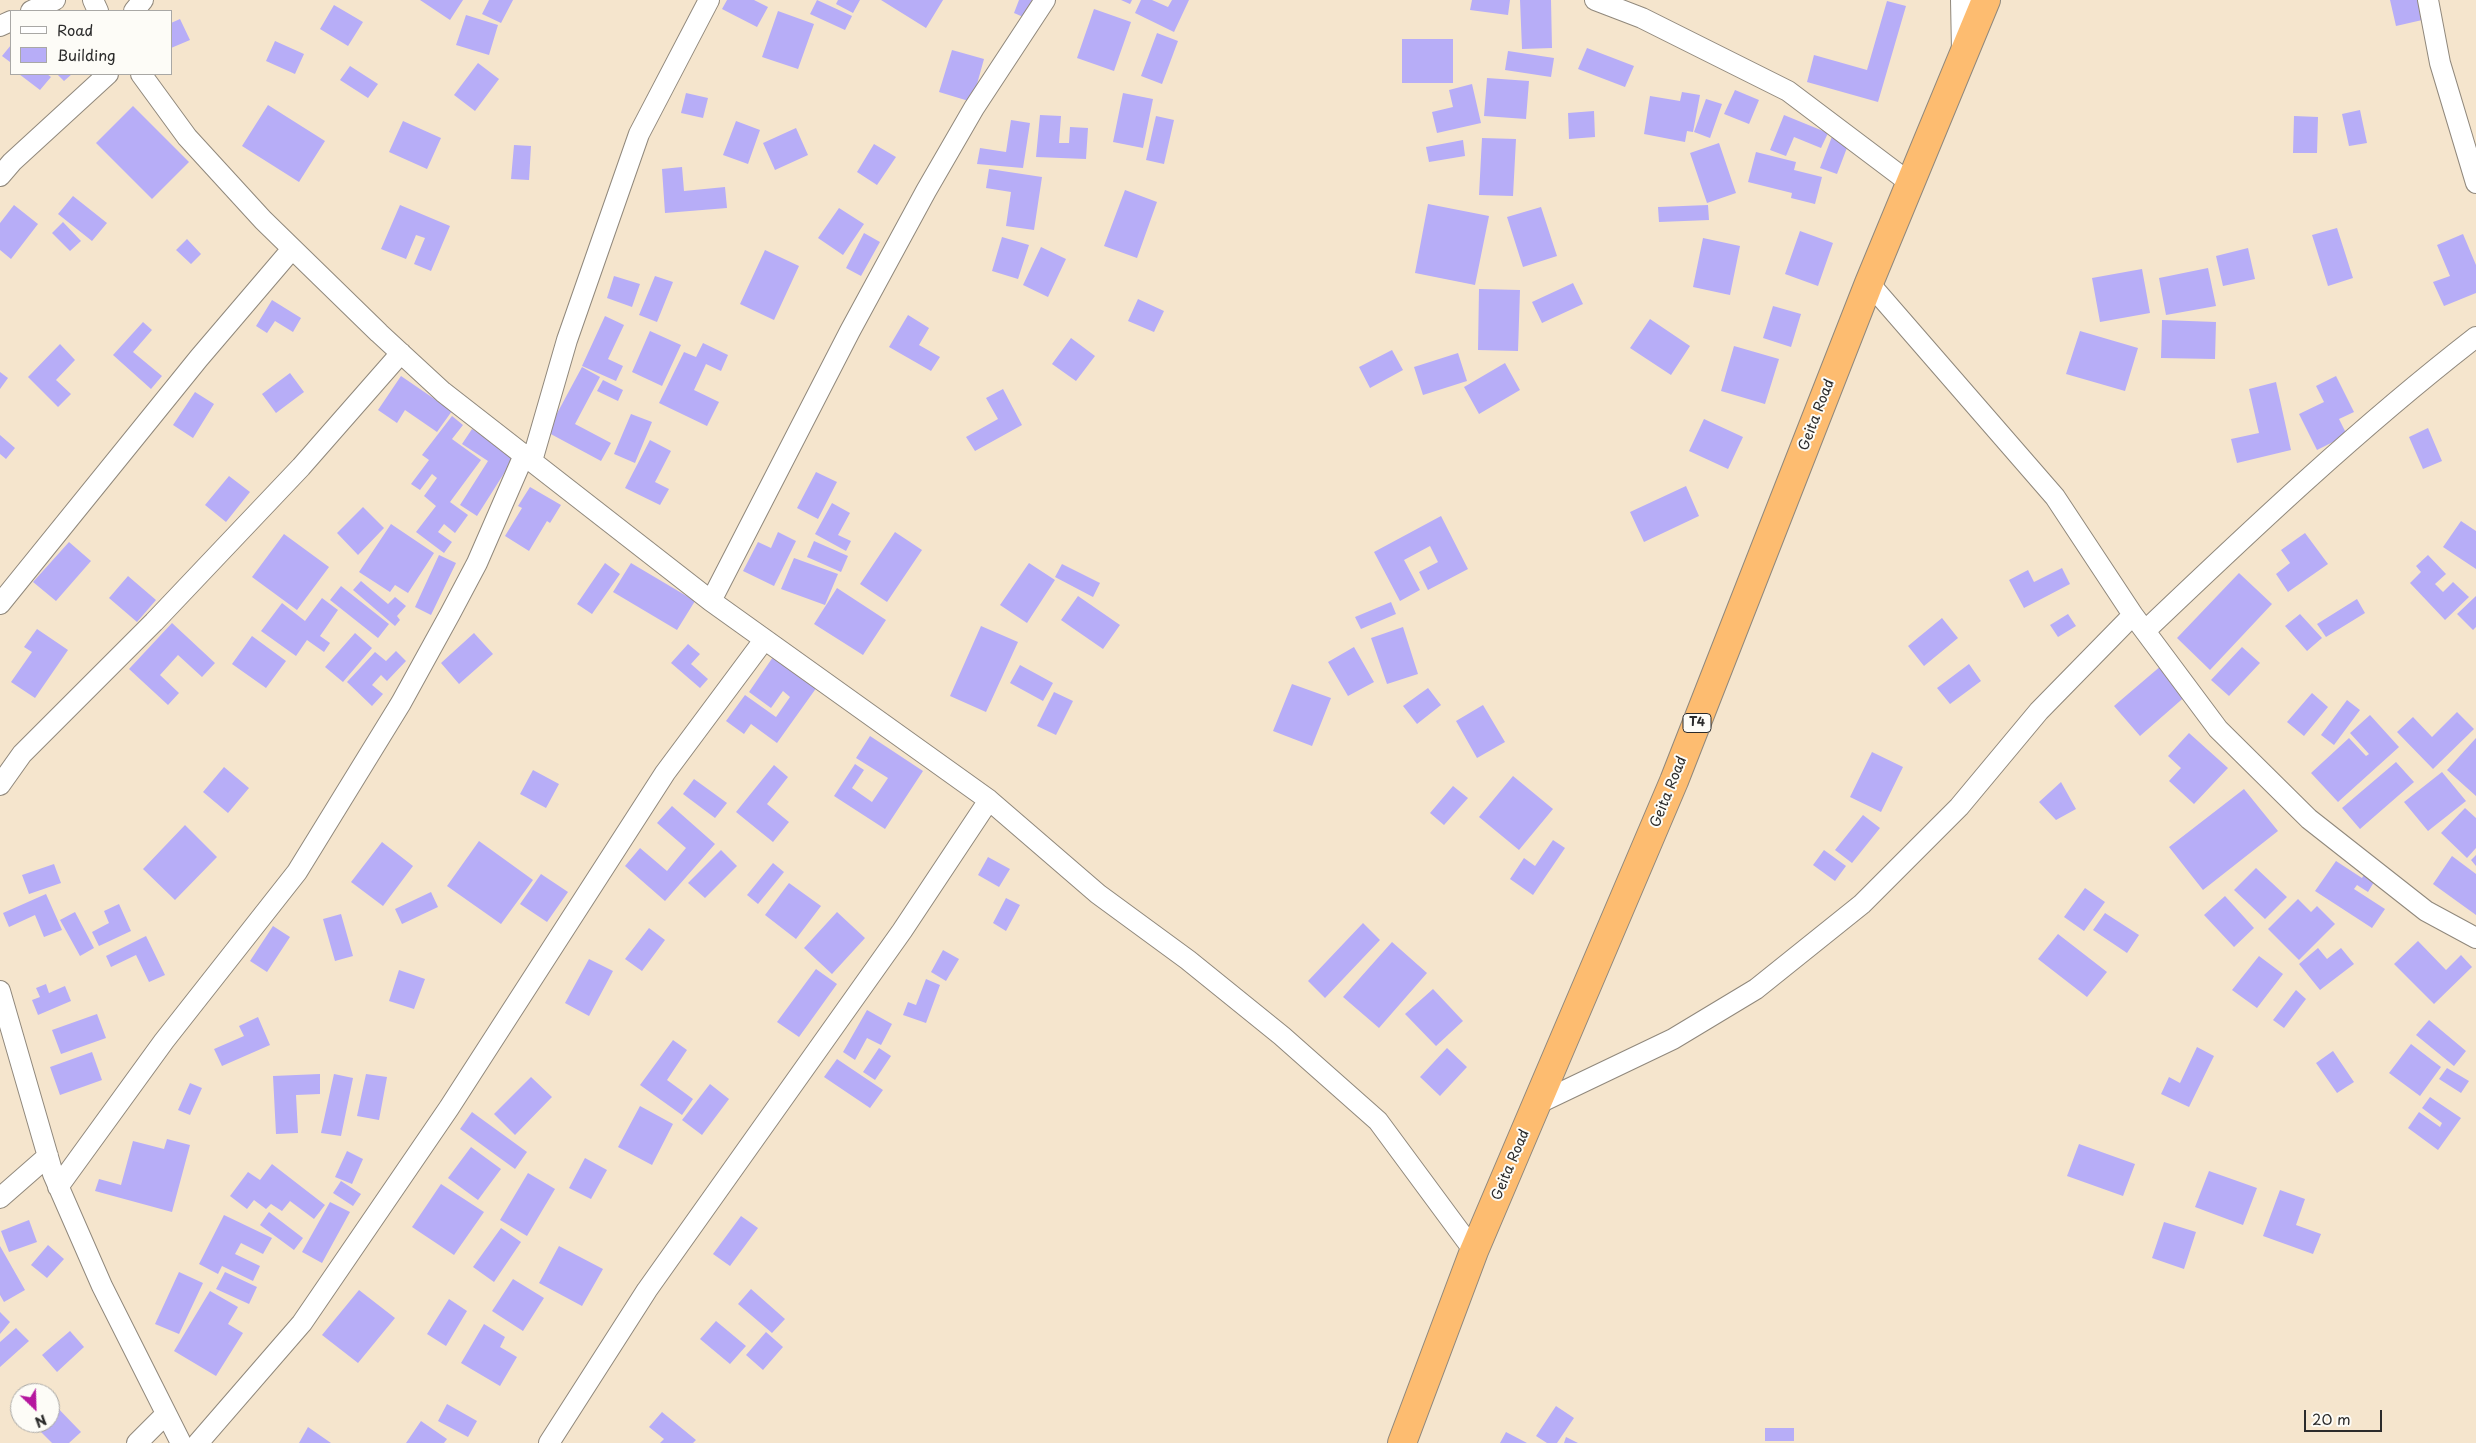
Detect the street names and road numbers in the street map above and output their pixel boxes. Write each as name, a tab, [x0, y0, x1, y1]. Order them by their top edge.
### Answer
street label: Geita Road	[1796, 377, 1838, 453]
road number: T4	[1683, 714, 1711, 732]
street label: Geita Road	[1647, 754, 1691, 830]
street label: Geita Road	[1489, 1127, 1533, 1203]

